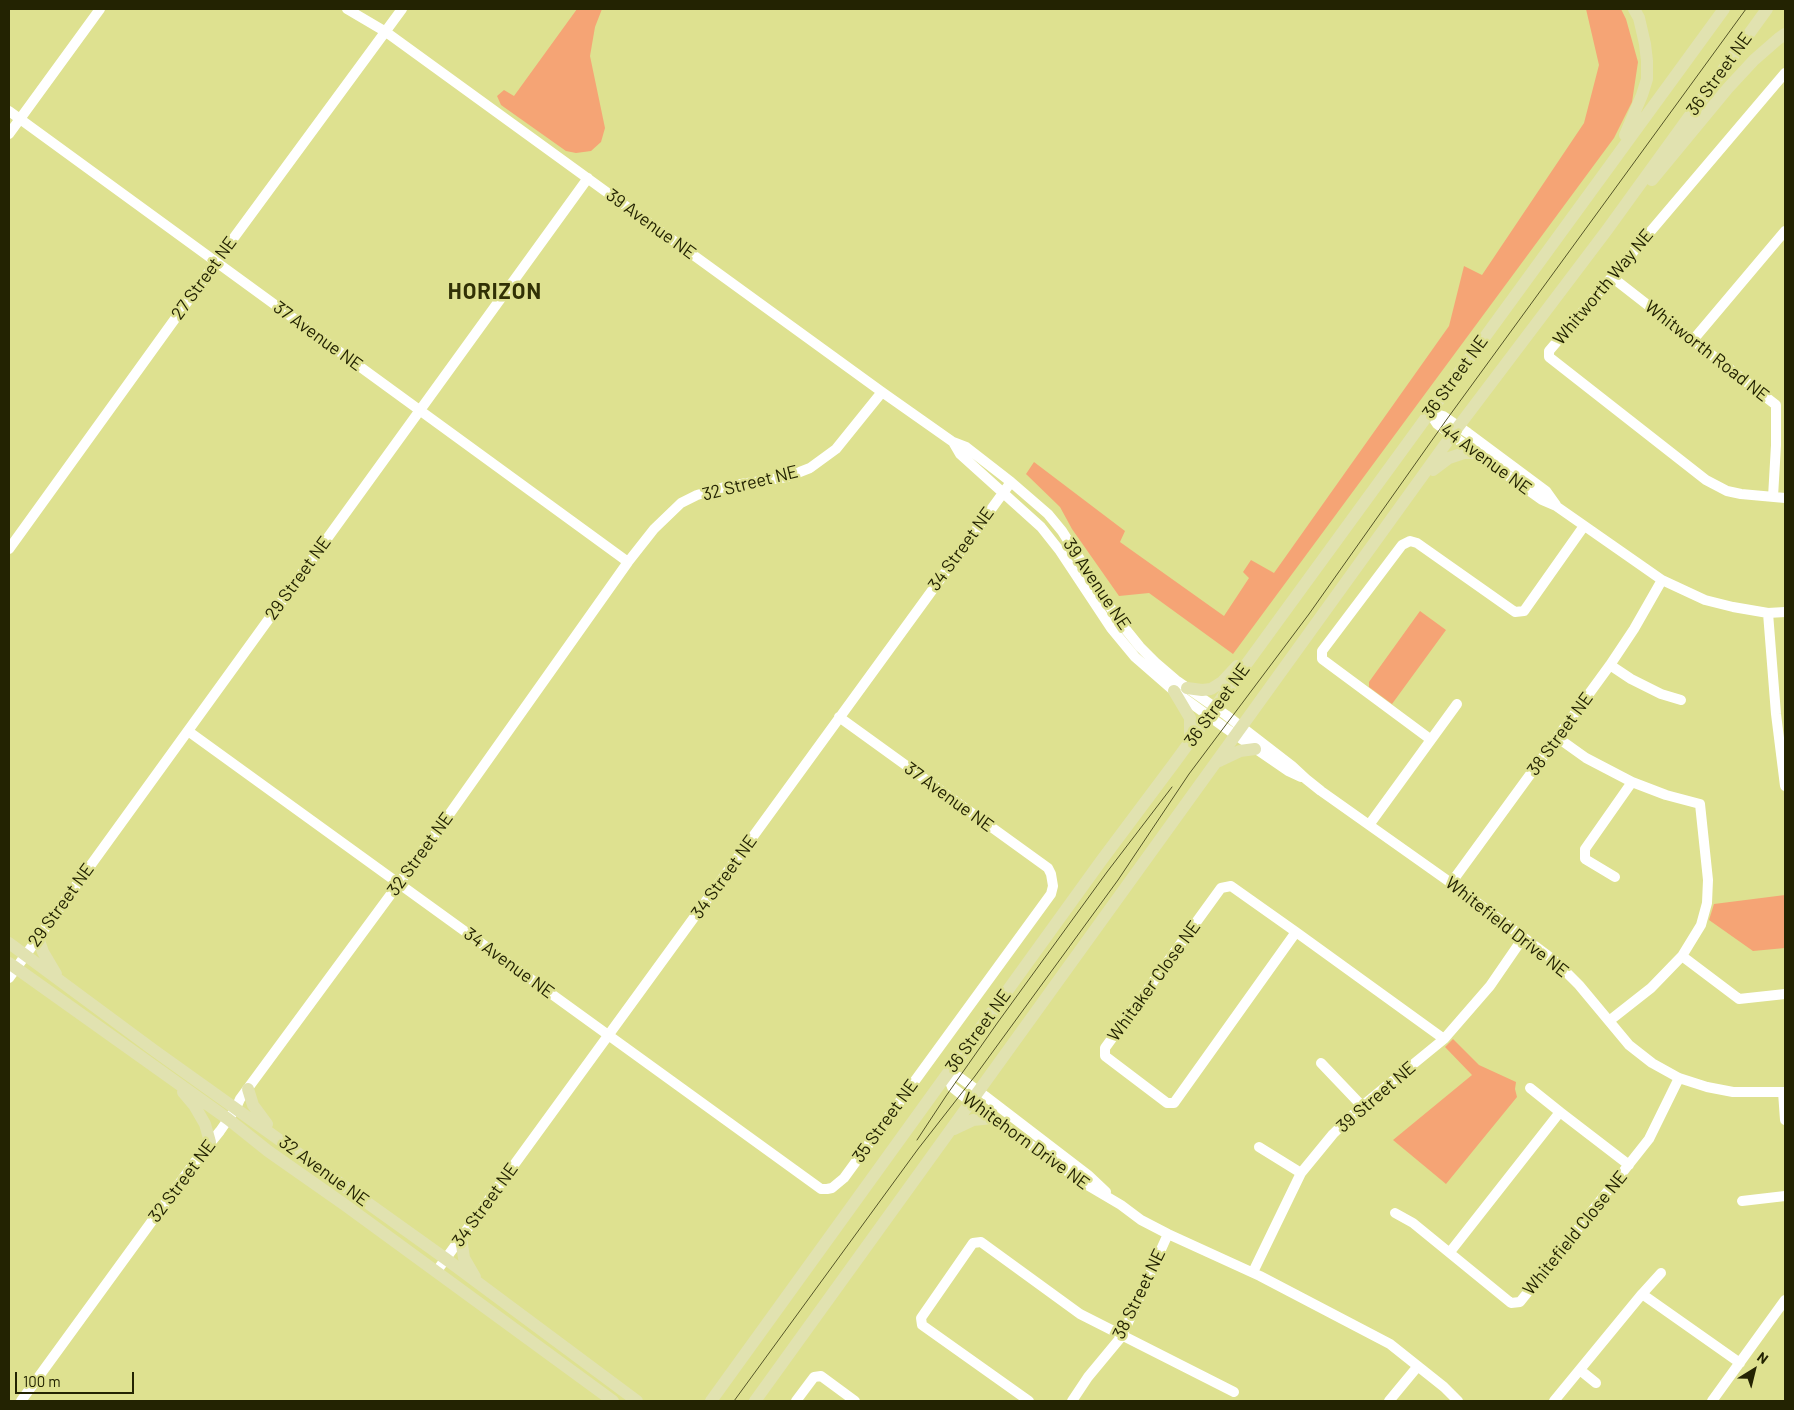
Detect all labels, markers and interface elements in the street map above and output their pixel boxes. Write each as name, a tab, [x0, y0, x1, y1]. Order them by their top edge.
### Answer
street label: 36 Street NE	[1682, 28, 1756, 120]
street label: 39 Avenue NE	[602, 184, 700, 264]
street label: Whitworth Way NE	[1548, 225, 1658, 349]
street label: 27 Street NE	[167, 232, 241, 324]
district label: HORIZON	[447, 279, 543, 305]
street label: 37 Avenue NE	[269, 296, 367, 376]
street label: Whitworth Road NE	[1640, 296, 1774, 406]
street label: 36 Street NE	[1418, 331, 1492, 423]
street label: 44 Avenue NE	[1436, 419, 1536, 499]
street label: 32 Street NE	[700, 461, 800, 505]
street label: 34 Street NE	[923, 503, 999, 595]
street label: 29 Street NE	[260, 532, 336, 624]
street label: 39 Avenue NE	[1058, 534, 1136, 634]
street label: 36 Street NE	[1180, 659, 1254, 751]
street label: 38 Street NE	[1523, 688, 1597, 780]
street label: 37 Avenue NE	[900, 757, 998, 837]
street label: 32 Street NE	[382, 808, 458, 900]
street label: 34 Street NE	[686, 831, 762, 923]
street label: 29 Street NE	[23, 859, 99, 951]
street label: Whitefield Drive NE	[1441, 872, 1573, 982]
street label: Whitaker Close NE	[1103, 916, 1205, 1046]
street label: 34 Avenue NE	[460, 923, 558, 1003]
street label: 36 Street NE	[941, 985, 1015, 1077]
street label: 39 Street NE	[1332, 1057, 1420, 1137]
street label: 35 Street NE	[848, 1075, 922, 1167]
street label: Whitehorn Drive NE	[958, 1088, 1094, 1194]
street label: 32 Avenue NE	[275, 1131, 373, 1211]
street label: 32 Street NE	[144, 1135, 220, 1227]
street label: 34 Street NE	[447, 1159, 523, 1251]
street label: Whitefield Close NE	[1518, 1166, 1632, 1300]
street label: 38 Street NE	[1108, 1245, 1170, 1343]
north arrow	[1729, 1345, 1779, 1395]
text: N	[1754, 1348, 1772, 1367]
scale bar	[18, 1362, 136, 1394]
text: 100 m	[23, 1372, 61, 1390]

